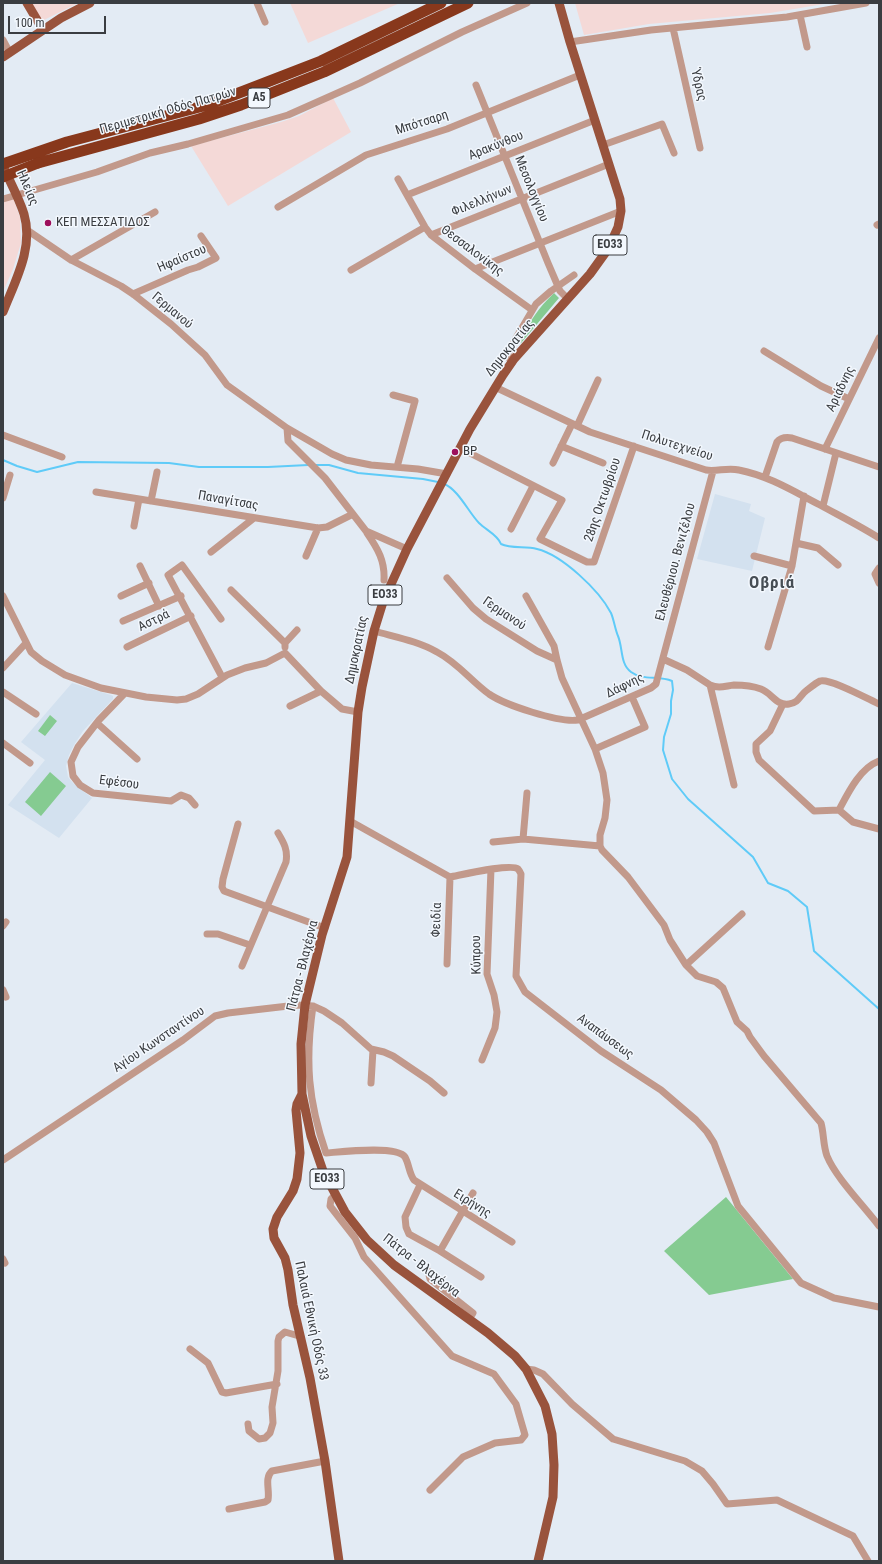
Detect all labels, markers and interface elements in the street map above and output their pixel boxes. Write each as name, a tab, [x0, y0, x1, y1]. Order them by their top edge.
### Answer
scale bar	[10, 8, 108, 34]
text: 100 m	[15, 16, 45, 30]
street label: Ύδρας	[687, 67, 709, 103]
street label: Περιμετρική Οδός Πατρών	[98, 84, 238, 138]
road number: Α5	[248, 88, 270, 108]
street label: Μπότσαρη	[394, 107, 450, 139]
street label: Αρακύνθου	[466, 128, 526, 164]
street label: Μεσολογγίου	[511, 154, 551, 224]
street label: Ηλείας	[13, 168, 41, 208]
street label: Φιλελλήνων	[449, 182, 515, 220]
place label: ΚΕΠ ΜΕΣΣΑΤΙΔΟΣ	[56, 215, 150, 231]
marker: ΚΕΠ ΜΕΣΣΑΤΙΔΟΣ	[43, 218, 53, 228]
street label: Θεσσαλονίκης	[438, 222, 506, 280]
road number: ΕΟ33	[593, 235, 627, 255]
street label: Ηφαίστου	[155, 242, 209, 276]
street label: Γερμανού	[148, 289, 196, 333]
street label: Δημοκρατίας	[482, 316, 538, 380]
street label: Αριάδνης	[823, 364, 859, 414]
street label: Πολυτεχνείου	[639, 427, 715, 465]
place label: BP	[463, 444, 477, 460]
marker: BP	[450, 447, 460, 457]
street label: 28ης Οκτωβρίου	[581, 456, 625, 544]
street label: Παναγίτσας	[197, 488, 259, 514]
street label: Ελευθέριου. Βενιζέλου	[653, 501, 699, 623]
district label: Οβριά	[749, 574, 795, 594]
road number: ΕΟ33	[368, 585, 402, 605]
street label: Γερμανού	[479, 594, 529, 634]
street label: Αστρά	[136, 607, 172, 635]
street label: Δημοκρατίας	[342, 615, 372, 685]
street label: Δάφνης	[603, 670, 647, 702]
street label: Εφέσου	[98, 773, 140, 793]
street label: Φειδία	[429, 902, 445, 938]
street label: Πάτρα - Βλαχέρνα	[284, 919, 322, 1013]
street label: Κύπρου	[469, 935, 485, 975]
street label: Αγίου Κωνσταντίνου	[110, 1004, 208, 1076]
street label: Αναπάυσεως	[573, 1011, 637, 1063]
road number: ΕΟ33	[310, 1169, 344, 1189]
street label: Ειρήνης	[450, 1186, 494, 1222]
street label: Πάτρα - Βλαχέρνα	[379, 1231, 463, 1301]
street label: Παλαιά Εθνική Οδός 33	[291, 1260, 331, 1382]

